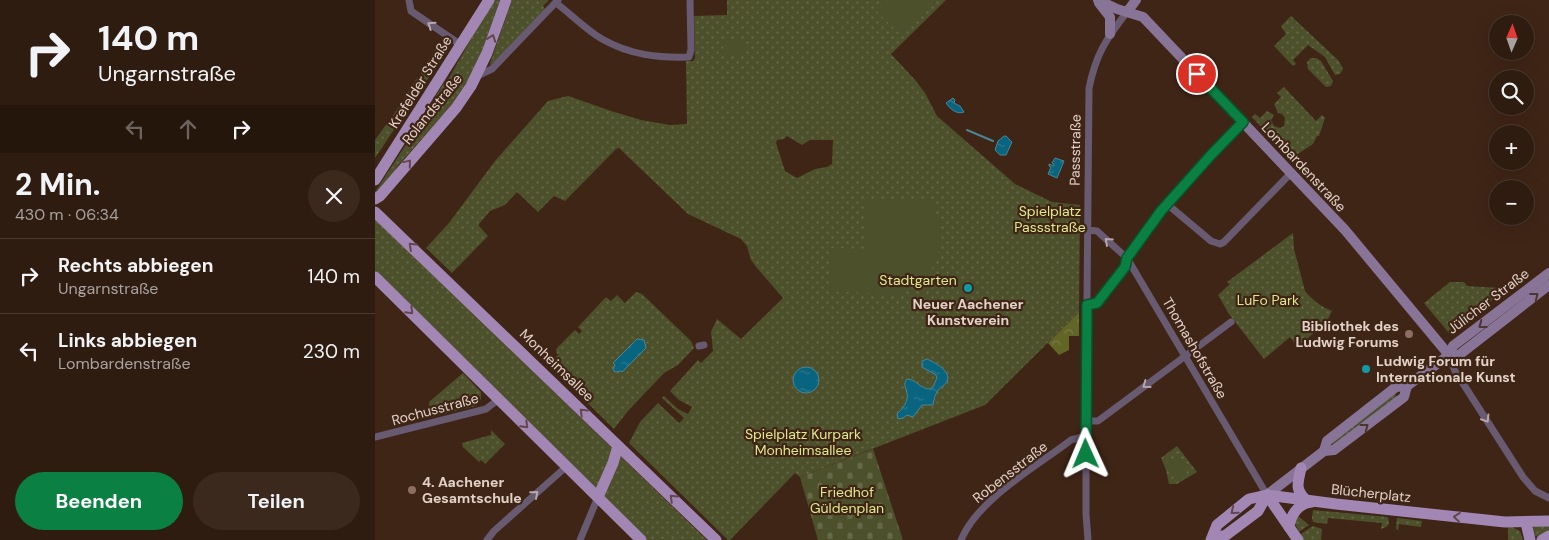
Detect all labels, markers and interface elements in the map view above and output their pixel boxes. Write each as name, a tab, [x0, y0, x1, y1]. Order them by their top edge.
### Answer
text: 140 m	[98, 15, 199, 61]
north arrow	[1489, 15, 1534, 60]
map controls	[1489, 15, 1534, 225]
icon: right	[15, 20, 80, 85]
one-way arrow	[427, 22, 437, 31]
street label: Krefelder Straße	[384, 32, 456, 132]
one-way arrow	[486, 35, 496, 43]
pin	[1176, 53, 1218, 95]
text: Ungarnstraße	[98, 59, 236, 88]
icon: arrive	[1183, 60, 1211, 88]
street label: Rolandstraße	[398, 70, 466, 148]
button: search	[1489, 70, 1534, 115]
street label: Passstraße	[1065, 114, 1085, 186]
icon: left	[121, 115, 149, 143]
icon: ahead	[174, 115, 202, 143]
icon: right	[227, 115, 255, 143]
street label: Lombardenstraße	[1258, 118, 1350, 216]
button: +	[1489, 125, 1534, 170]
one-way arrow	[402, 160, 411, 169]
text: 2 Min.	[15, 165, 100, 204]
button: close	[308, 170, 360, 222]
button: −	[1489, 180, 1534, 225]
park label: Spielplatz Passstraße	[1014, 202, 1086, 236]
text: 430 m · 06:34	[15, 204, 119, 225]
one-way arrow	[1105, 238, 1114, 247]
one-way arrow	[409, 243, 418, 252]
text: Rechts abbiegen	[58, 253, 213, 278]
icon: right	[15, 262, 43, 290]
text: 140 m	[308, 264, 360, 289]
street label: Jülicher Straße	[1444, 264, 1533, 338]
park label: Stadtgarten	[879, 271, 957, 289]
text: Ungarnstraße	[58, 278, 158, 299]
marker: Neuer Aachener Kunstverein	[962, 282, 974, 294]
park label: LuFo Park	[1237, 291, 1299, 309]
street label: Thomashofstraße	[1159, 294, 1231, 402]
one-way arrow	[1529, 294, 1538, 302]
place label: Neuer Aachener Kunstverein	[913, 295, 1024, 329]
one-way arrow	[404, 305, 413, 314]
place label: Bibliothek des Ludwig Forums	[1296, 317, 1399, 351]
one-way arrow	[1478, 319, 1488, 328]
street label: Monheimsallee	[516, 325, 598, 405]
text: Links abbiegen	[58, 328, 197, 353]
marker: Bibliothek des Ludwig Forums	[1403, 328, 1415, 340]
icon: left	[15, 337, 43, 365]
text: 230 m	[303, 339, 360, 364]
place label: Ludwig Forum für Internationale Kunst	[1376, 352, 1516, 386]
text: Lombardenstraße	[58, 353, 191, 374]
marker: Ludwig Forum für Internationale Kunst	[1360, 363, 1372, 375]
one-way arrow	[1142, 379, 1152, 388]
street label: Rochusstraße	[390, 389, 481, 429]
one-way arrow	[580, 409, 589, 418]
one-way arrow	[1480, 413, 1489, 423]
one-way arrow	[520, 419, 529, 428]
one-way arrow	[1359, 424, 1369, 433]
park label: Spielplatz Kurpark Monheimsallee	[745, 425, 861, 459]
position arrow	[1059, 427, 1111, 479]
street label: Robensstraße	[969, 437, 1051, 507]
button: Beenden	[15, 472, 183, 530]
button: Teilen	[193, 472, 360, 530]
place label: 4. Aachener Gesamtschule	[422, 473, 522, 507]
street label: Blücherplatz	[1330, 480, 1412, 506]
park label: Friedhof Güldenplan	[810, 483, 884, 517]
marker: 4. Aachener Gesamtschule	[406, 484, 418, 496]
one-way arrow	[529, 492, 538, 500]
one-way arrow	[669, 495, 678, 504]
one-way arrow	[1231, 506, 1240, 514]
one-way arrow	[1452, 512, 1460, 523]

